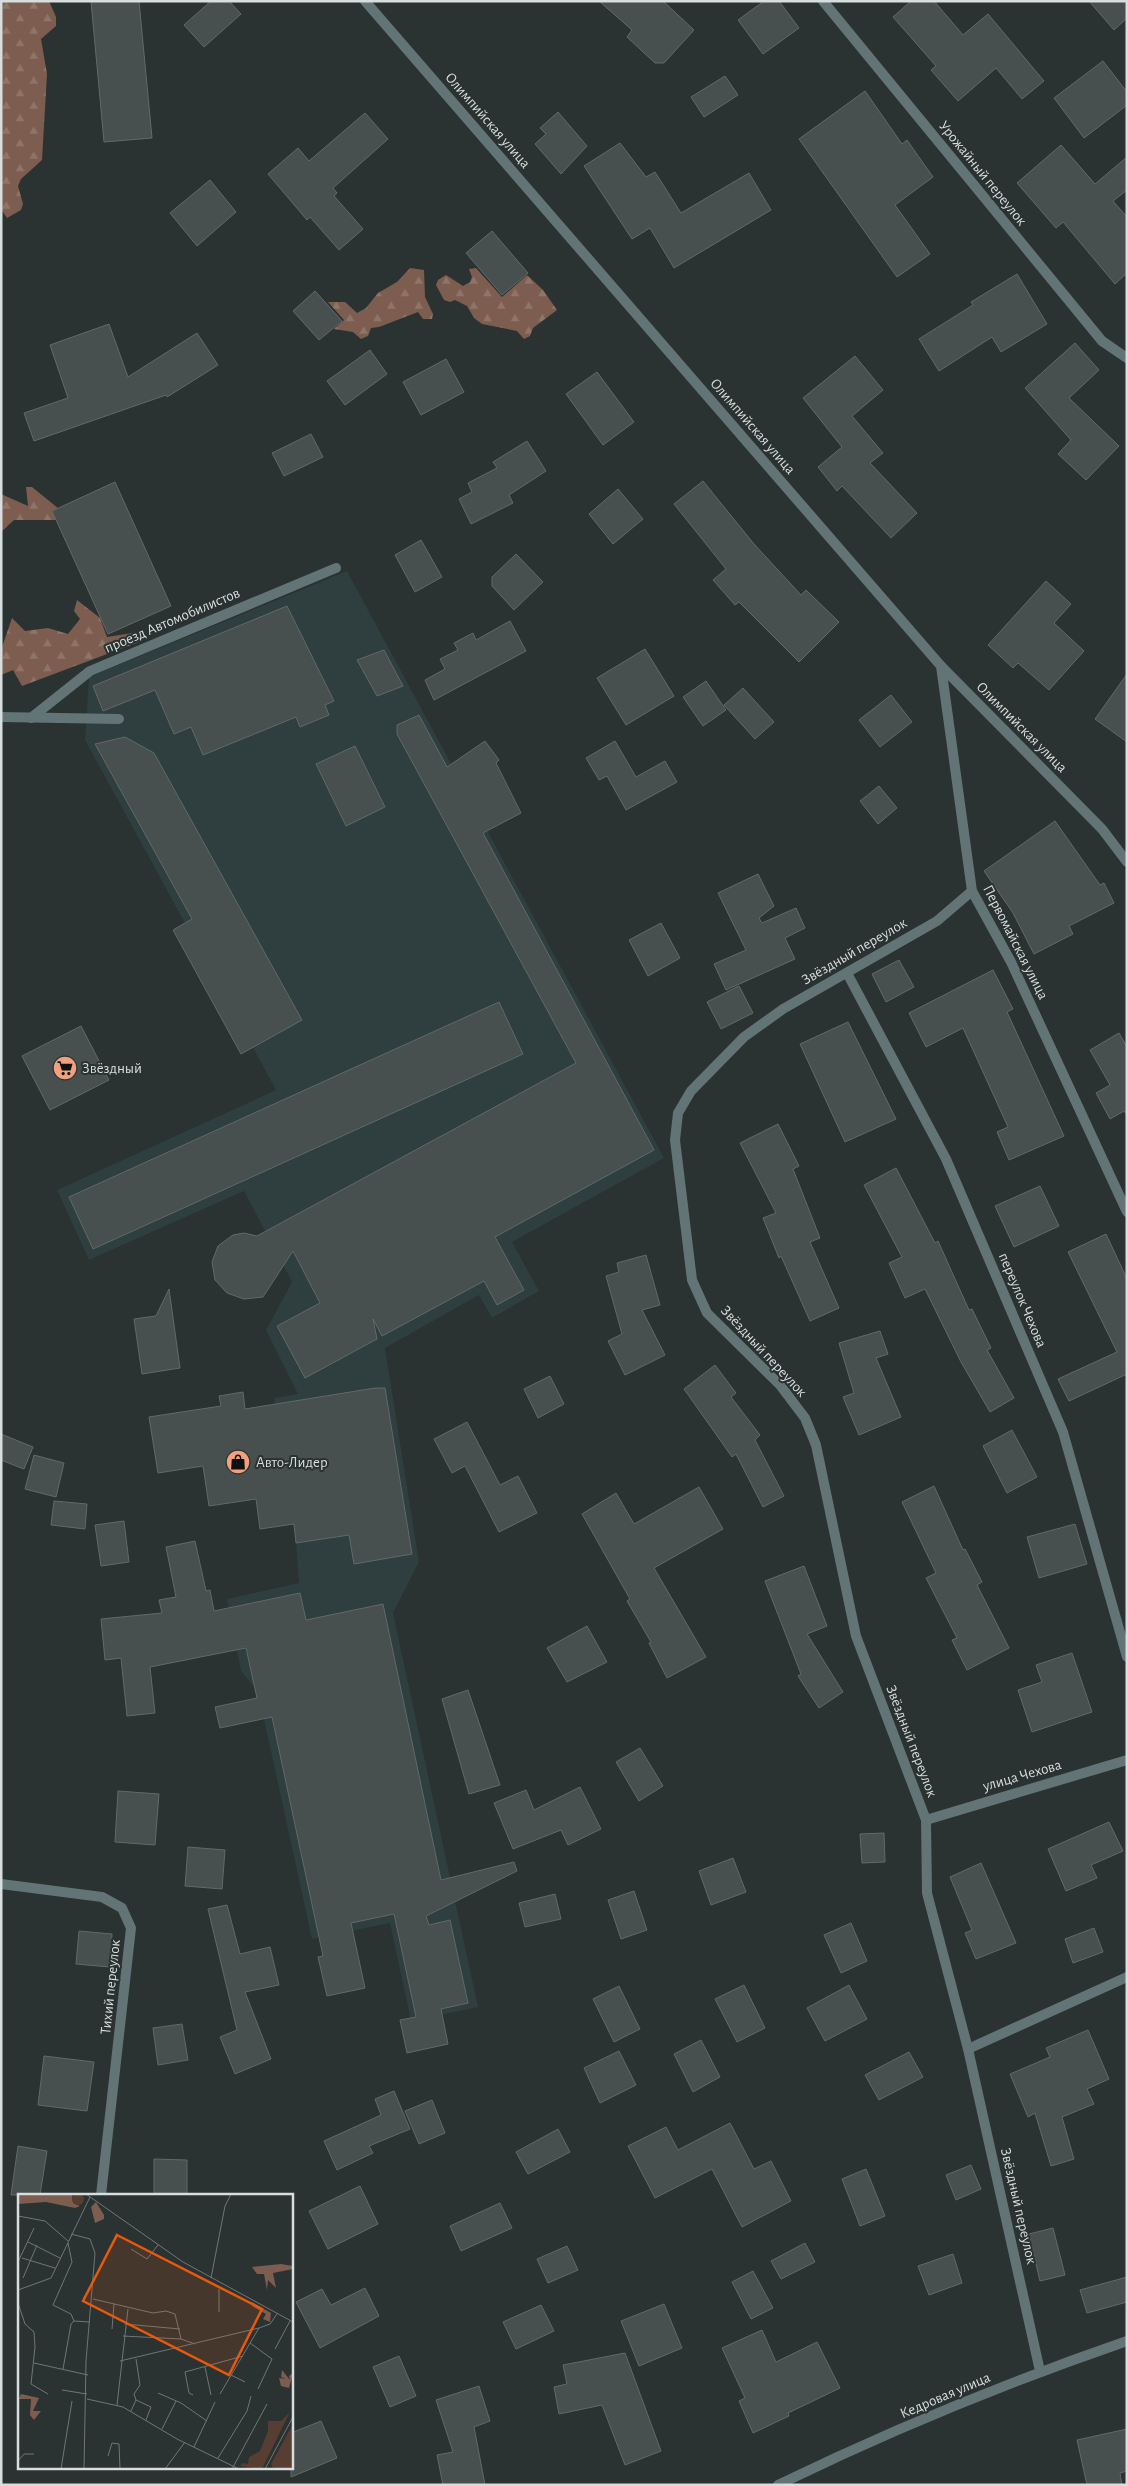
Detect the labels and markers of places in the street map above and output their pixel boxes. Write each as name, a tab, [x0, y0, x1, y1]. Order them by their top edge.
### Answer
supermarket icon: Звёздный	[52, 1055, 78, 1081]
place label: Звёздный	[82, 1061, 142, 1076]
shop icon: Авто-Лидер	[225, 1449, 251, 1475]
place label: Авто-Лидер	[256, 1455, 328, 1470]

